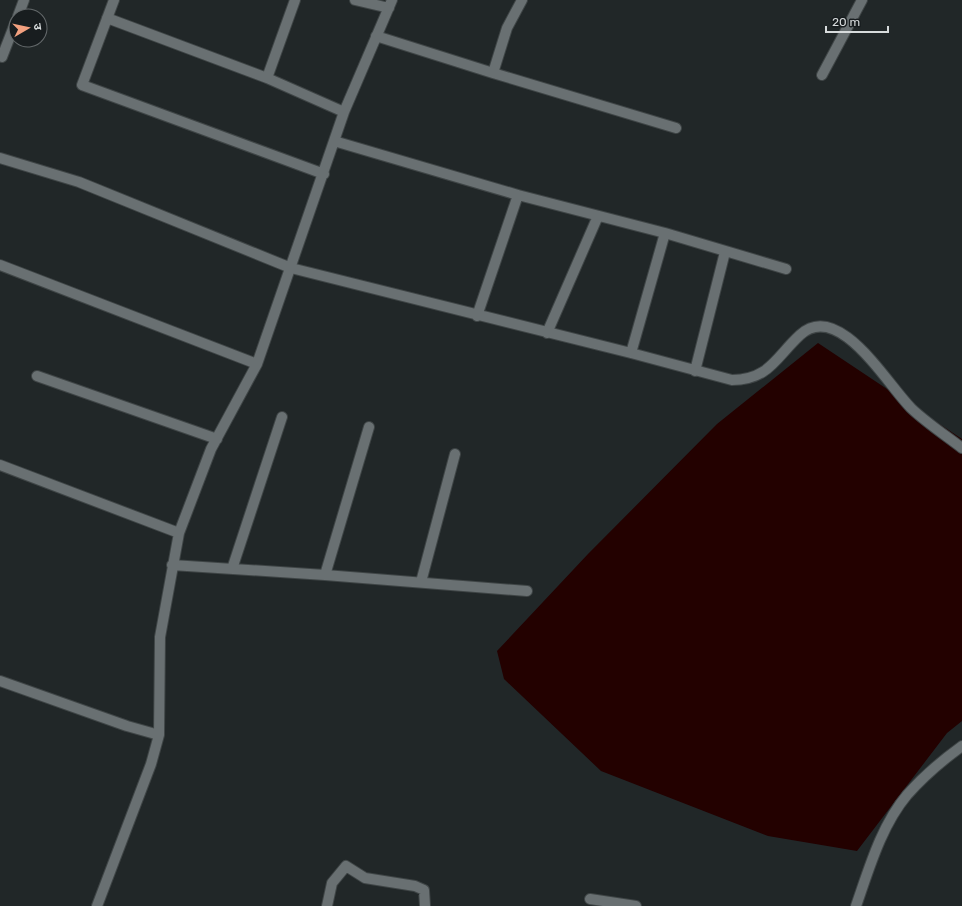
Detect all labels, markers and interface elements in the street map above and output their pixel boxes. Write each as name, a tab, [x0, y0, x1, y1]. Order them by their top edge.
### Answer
north arrow	[8, 8, 48, 48]
scale bar	[826, 8, 888, 34]
text: 20 m	[832, 15, 860, 29]
text: उ	[30, 22, 44, 31]

